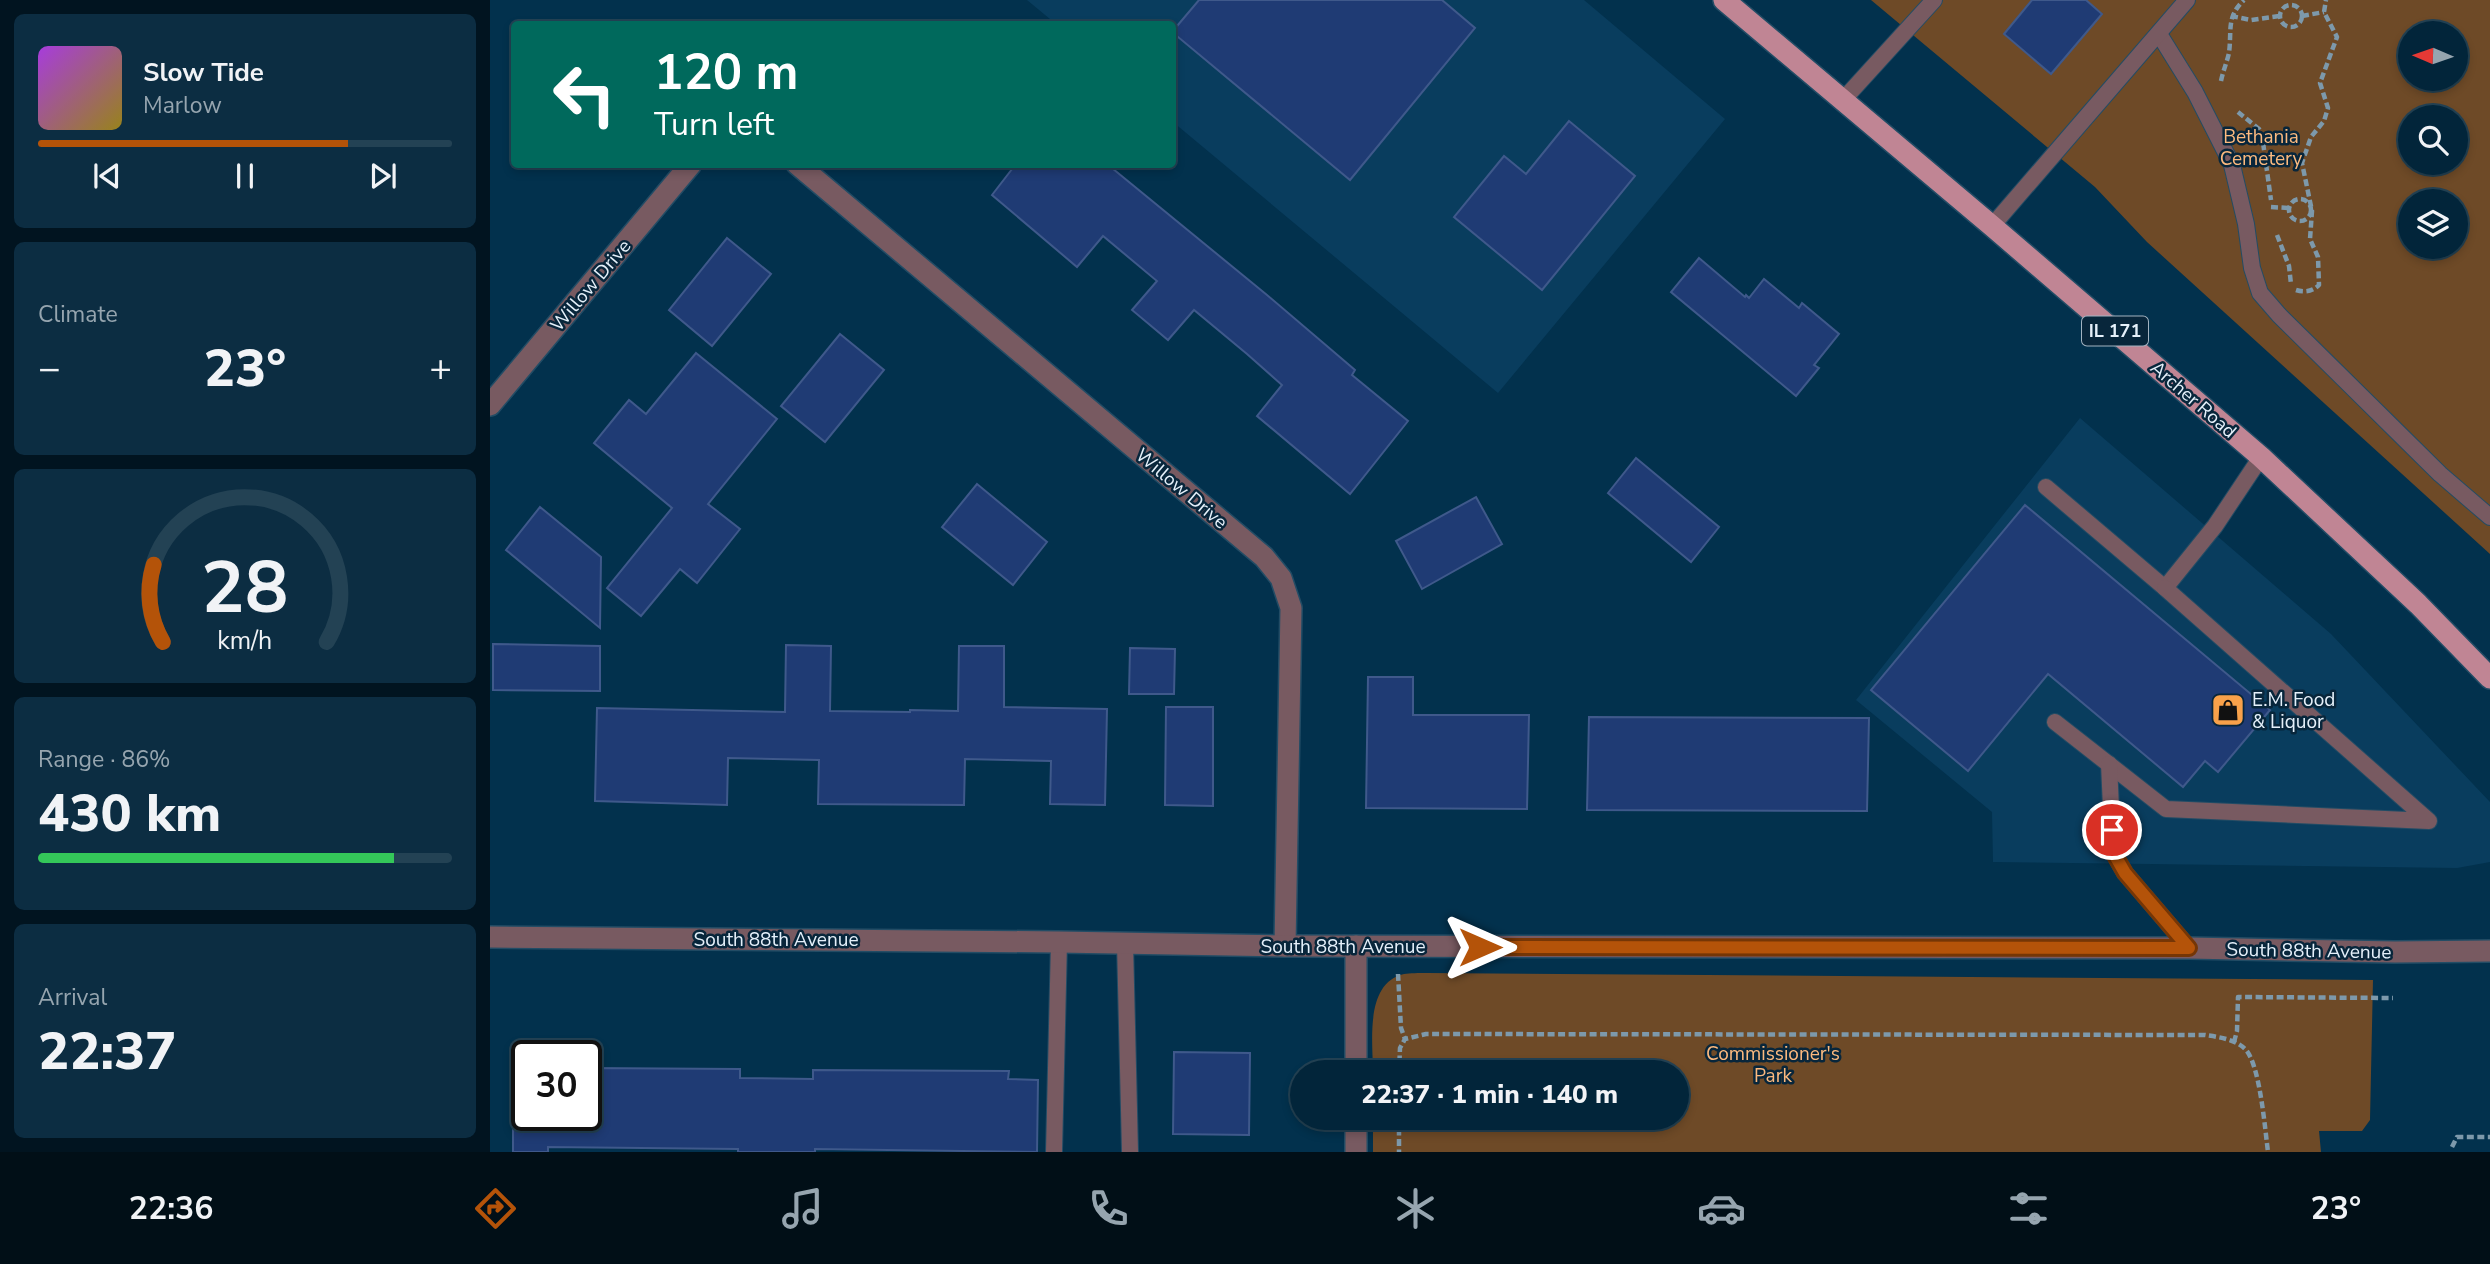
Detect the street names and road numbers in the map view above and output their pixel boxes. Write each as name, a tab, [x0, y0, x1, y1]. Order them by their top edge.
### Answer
street label: Willow Drive	[545, 234, 637, 337]
road number: IL 171	[2082, 316, 2148, 346]
street label: Archer Road	[2145, 355, 2242, 444]
street label: Willow Drive	[1130, 443, 1233, 535]
street label: South 88th Avenue	[693, 927, 859, 953]
street label: South 88th Avenue	[1260, 934, 1426, 960]
street label: South 88th Avenue	[2226, 937, 2392, 965]

